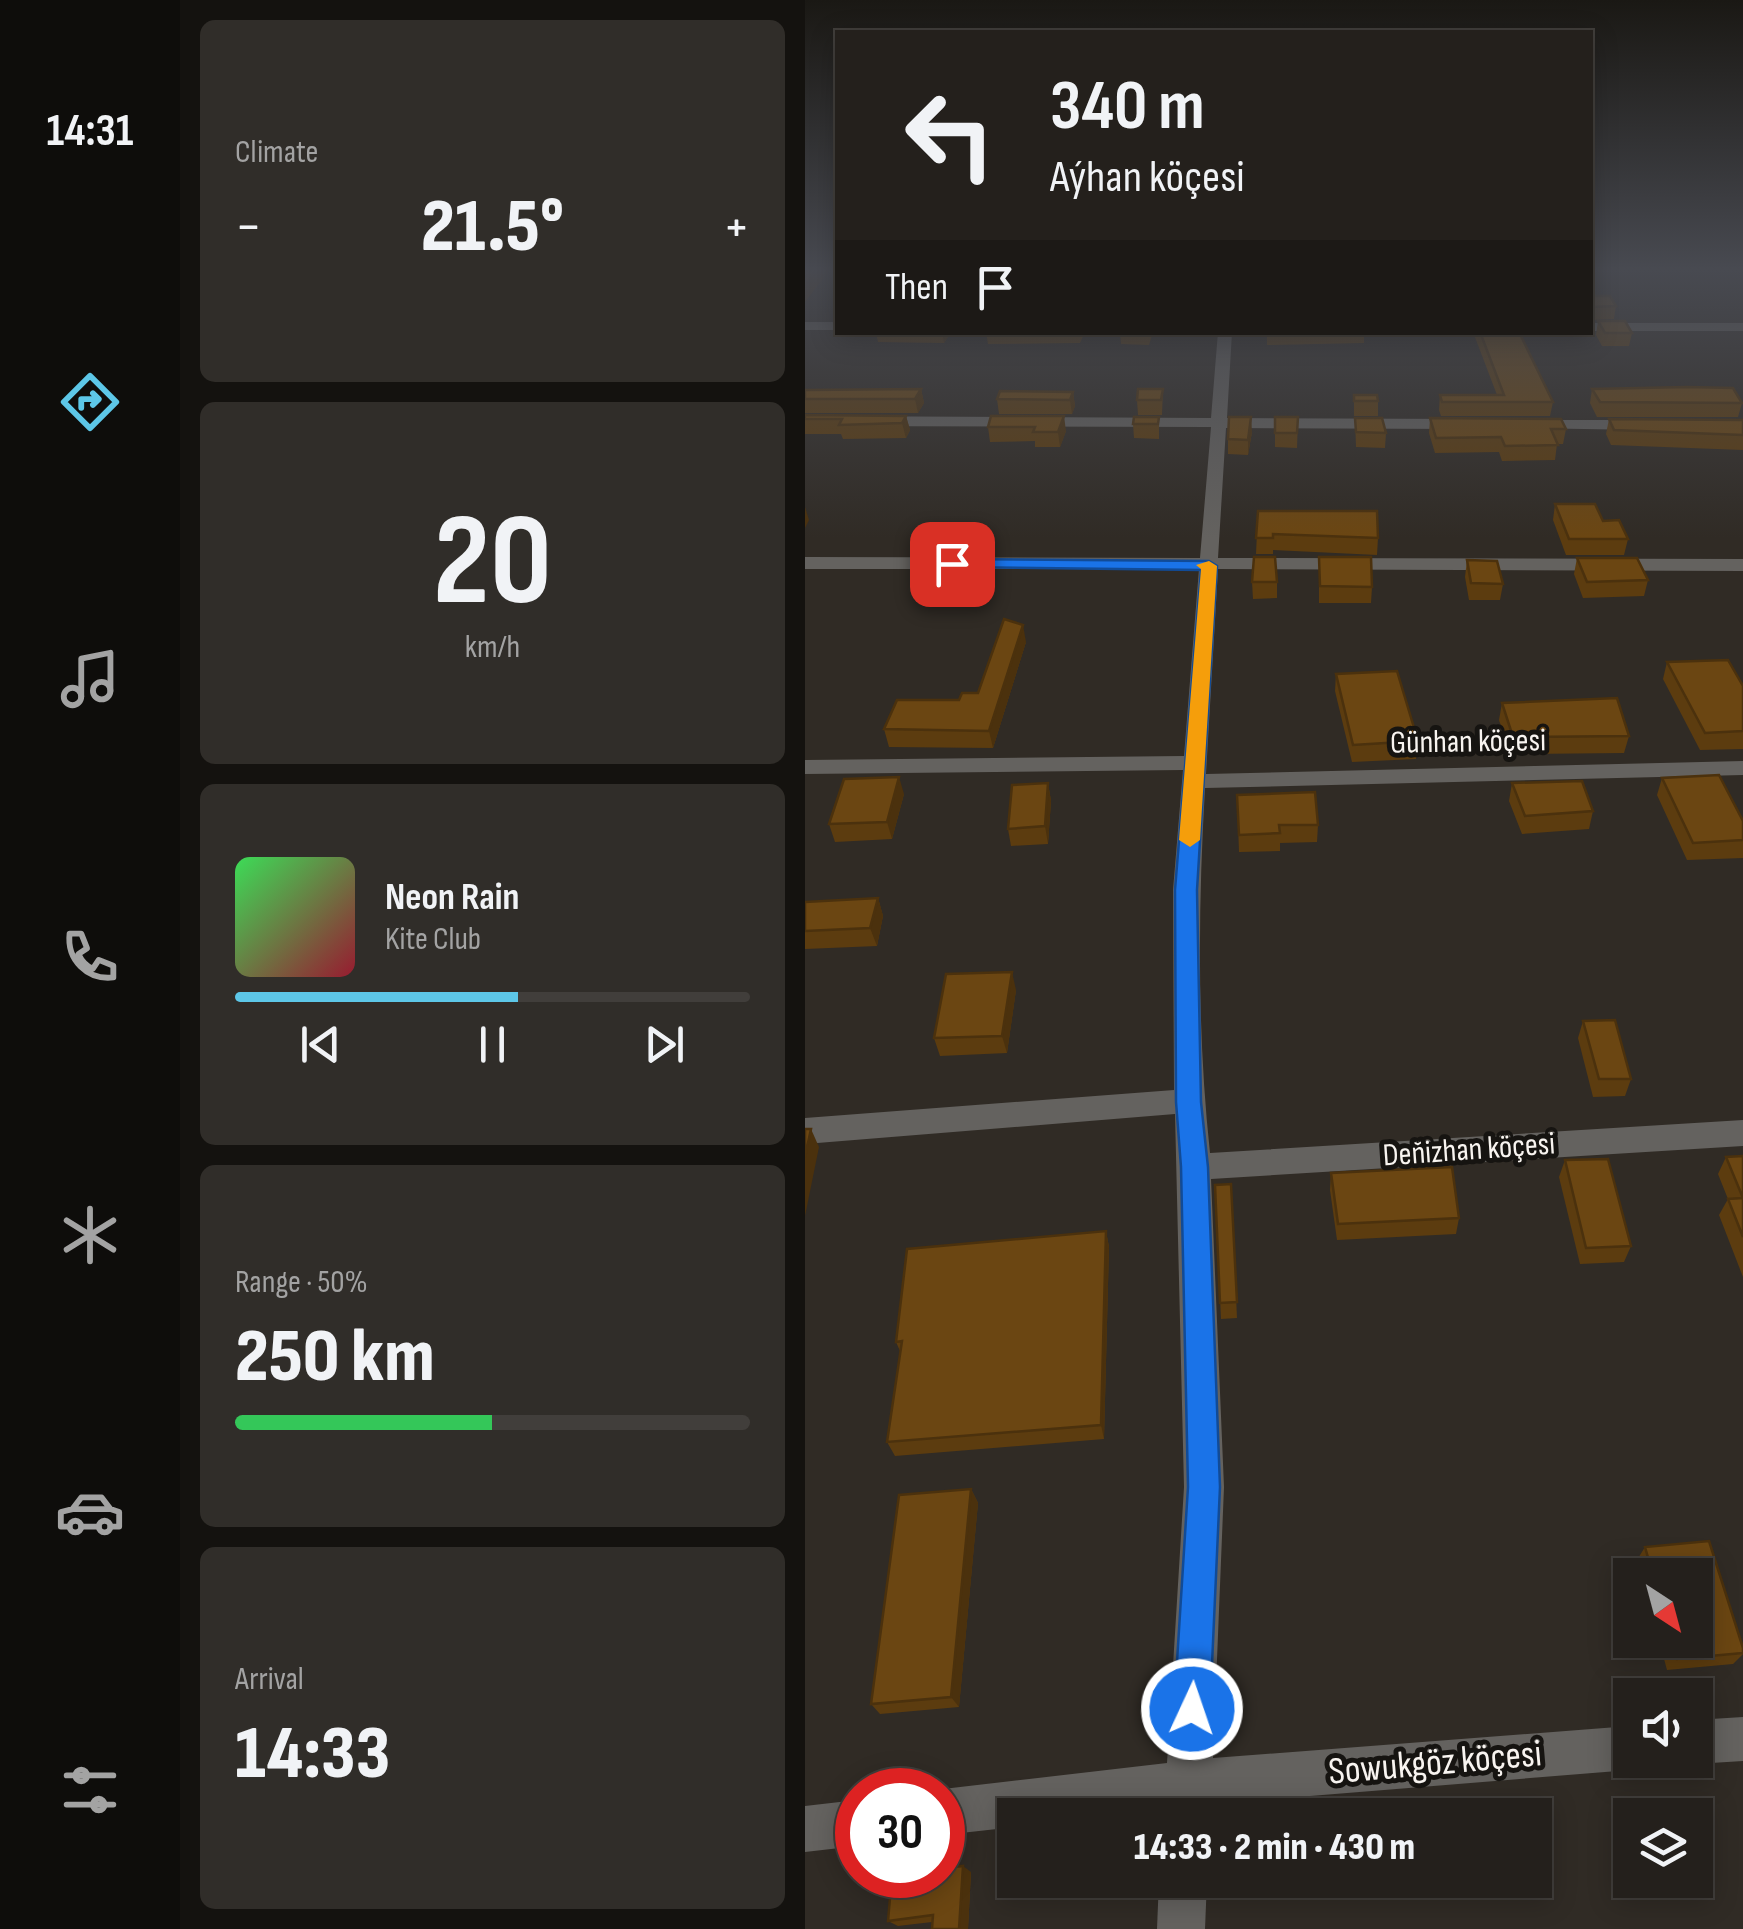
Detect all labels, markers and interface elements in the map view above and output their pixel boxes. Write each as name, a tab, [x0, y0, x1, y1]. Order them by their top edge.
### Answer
text: 340 m	[1050, 65, 1205, 149]
icon: left	[885, 70, 1015, 200]
text: 14:31	[47, 104, 133, 159]
text: Climate	[235, 133, 318, 172]
text: Aýhan köçesi	[1050, 150, 1245, 205]
text: 21.5°	[421, 182, 564, 273]
text: −	[235, 194, 262, 261]
text: +	[723, 194, 750, 261]
icon: arrive	[968, 260, 1023, 315]
text: Then	[885, 265, 948, 310]
icon: directions	[55, 367, 125, 437]
text: 20	[433, 485, 552, 641]
pin	[910, 522, 995, 607]
icon: arrive	[925, 537, 980, 592]
text: km/h	[465, 628, 520, 667]
icon: music	[55, 644, 125, 714]
street label: Günhan köçesi	[1390, 721, 1546, 763]
text: Neon Rain	[385, 875, 519, 920]
text: Kite Club	[385, 920, 481, 959]
icon: phone	[55, 922, 125, 992]
icon: previous	[293, 1017, 348, 1072]
icon: pause	[465, 1017, 520, 1072]
icon: next	[637, 1017, 692, 1072]
street label: Deňizhan köçesi	[1382, 1125, 1556, 1175]
icon: climate	[55, 1200, 125, 1270]
text: Range · 50%	[235, 1263, 368, 1302]
text: 250 km	[235, 1312, 435, 1403]
icon: car	[55, 1477, 125, 1547]
north arrow	[1613, 1558, 1713, 1658]
map controls	[1613, 1558, 1713, 1898]
position arrow	[1140, 1657, 1244, 1761]
text: Arrival	[235, 1660, 304, 1699]
button: sound	[1613, 1678, 1713, 1778]
text: 14:33	[235, 1709, 390, 1800]
street label: Sowukgöz köçesi	[1327, 1731, 1543, 1795]
icon: filters	[55, 1755, 125, 1825]
speed limit sign: 30	[835, 1768, 965, 1898]
button: layers	[1613, 1798, 1713, 1898]
text: 14:33 · 2 min · 430 m	[1134, 1825, 1415, 1870]

